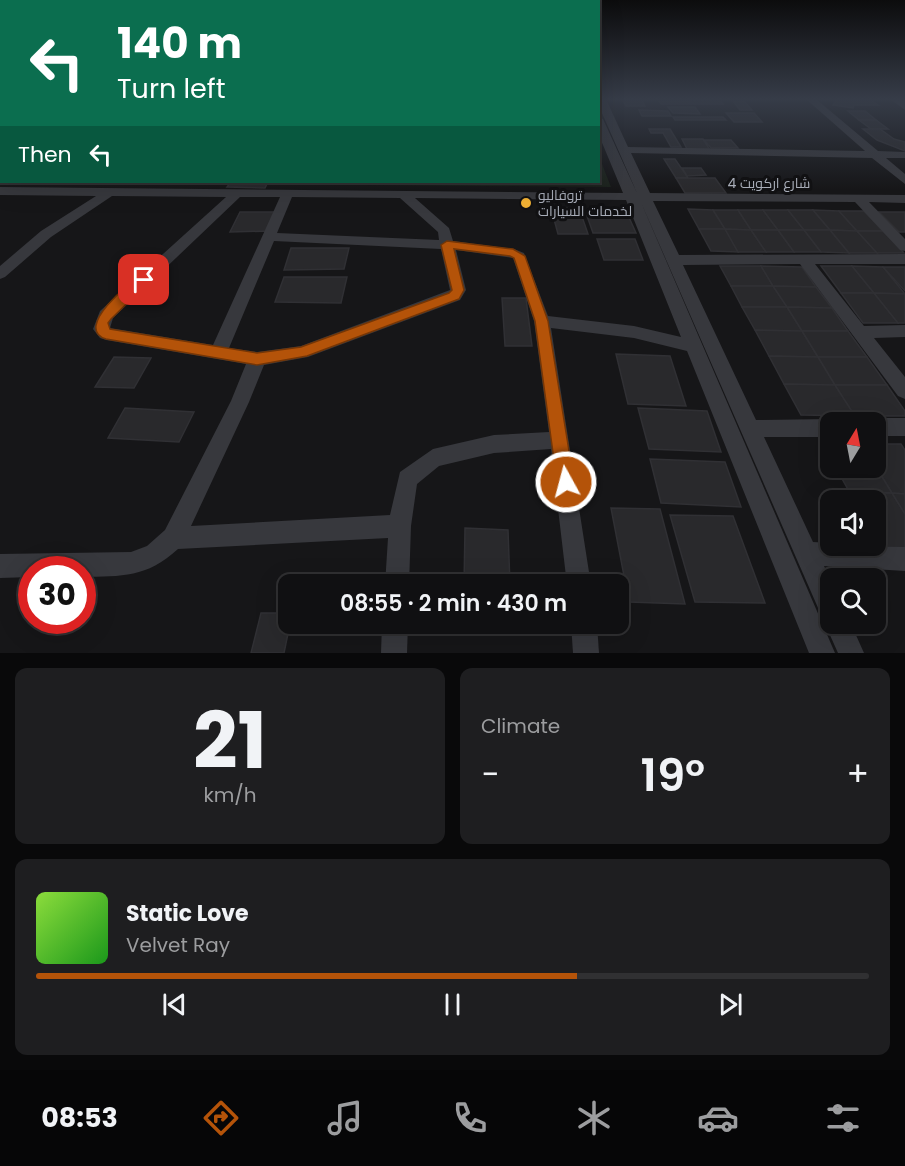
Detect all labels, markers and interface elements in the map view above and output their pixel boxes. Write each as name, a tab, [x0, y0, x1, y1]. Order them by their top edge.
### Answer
text: 140 m	[117, 14, 242, 73]
icon: left	[18, 24, 96, 102]
text: Turn left	[117, 70, 226, 107]
icon: left	[84, 138, 117, 171]
text: Then	[18, 139, 72, 170]
street label: شارع اركويت 4	[728, 173, 810, 193]
place label: تروفاليو لخدمات السيارات	[538, 185, 632, 221]
marker: تروفاليو لخدمات السيارات	[519, 196, 533, 210]
pin	[118, 254, 169, 305]
icon: arrive	[127, 263, 160, 296]
north arrow	[820, 412, 886, 478]
map controls	[820, 412, 886, 634]
position arrow	[534, 450, 598, 514]
button: sound	[820, 490, 886, 556]
speed limit sign: 30	[18, 556, 96, 634]
button: search	[820, 568, 886, 634]
text: 08:55 · 2 min · 430 m	[340, 588, 567, 619]
text: 21	[193, 686, 267, 795]
text: Climate	[481, 712, 560, 740]
text: 19°	[641, 744, 705, 807]
text: −	[481, 751, 499, 798]
text: +	[846, 751, 869, 798]
text: km/h	[203, 781, 257, 809]
text: Static Love	[126, 898, 249, 929]
text: Velvet Ray	[126, 931, 230, 959]
icon: previous	[158, 988, 191, 1021]
icon: pause	[436, 988, 469, 1021]
icon: next	[714, 988, 747, 1021]
icon: directions	[200, 1097, 242, 1139]
icon: music	[324, 1097, 366, 1139]
icon: phone	[449, 1097, 491, 1139]
icon: climate	[573, 1097, 615, 1139]
icon: car	[697, 1097, 739, 1139]
icon: filters	[822, 1097, 864, 1139]
text: 08:53	[41, 1099, 118, 1136]

